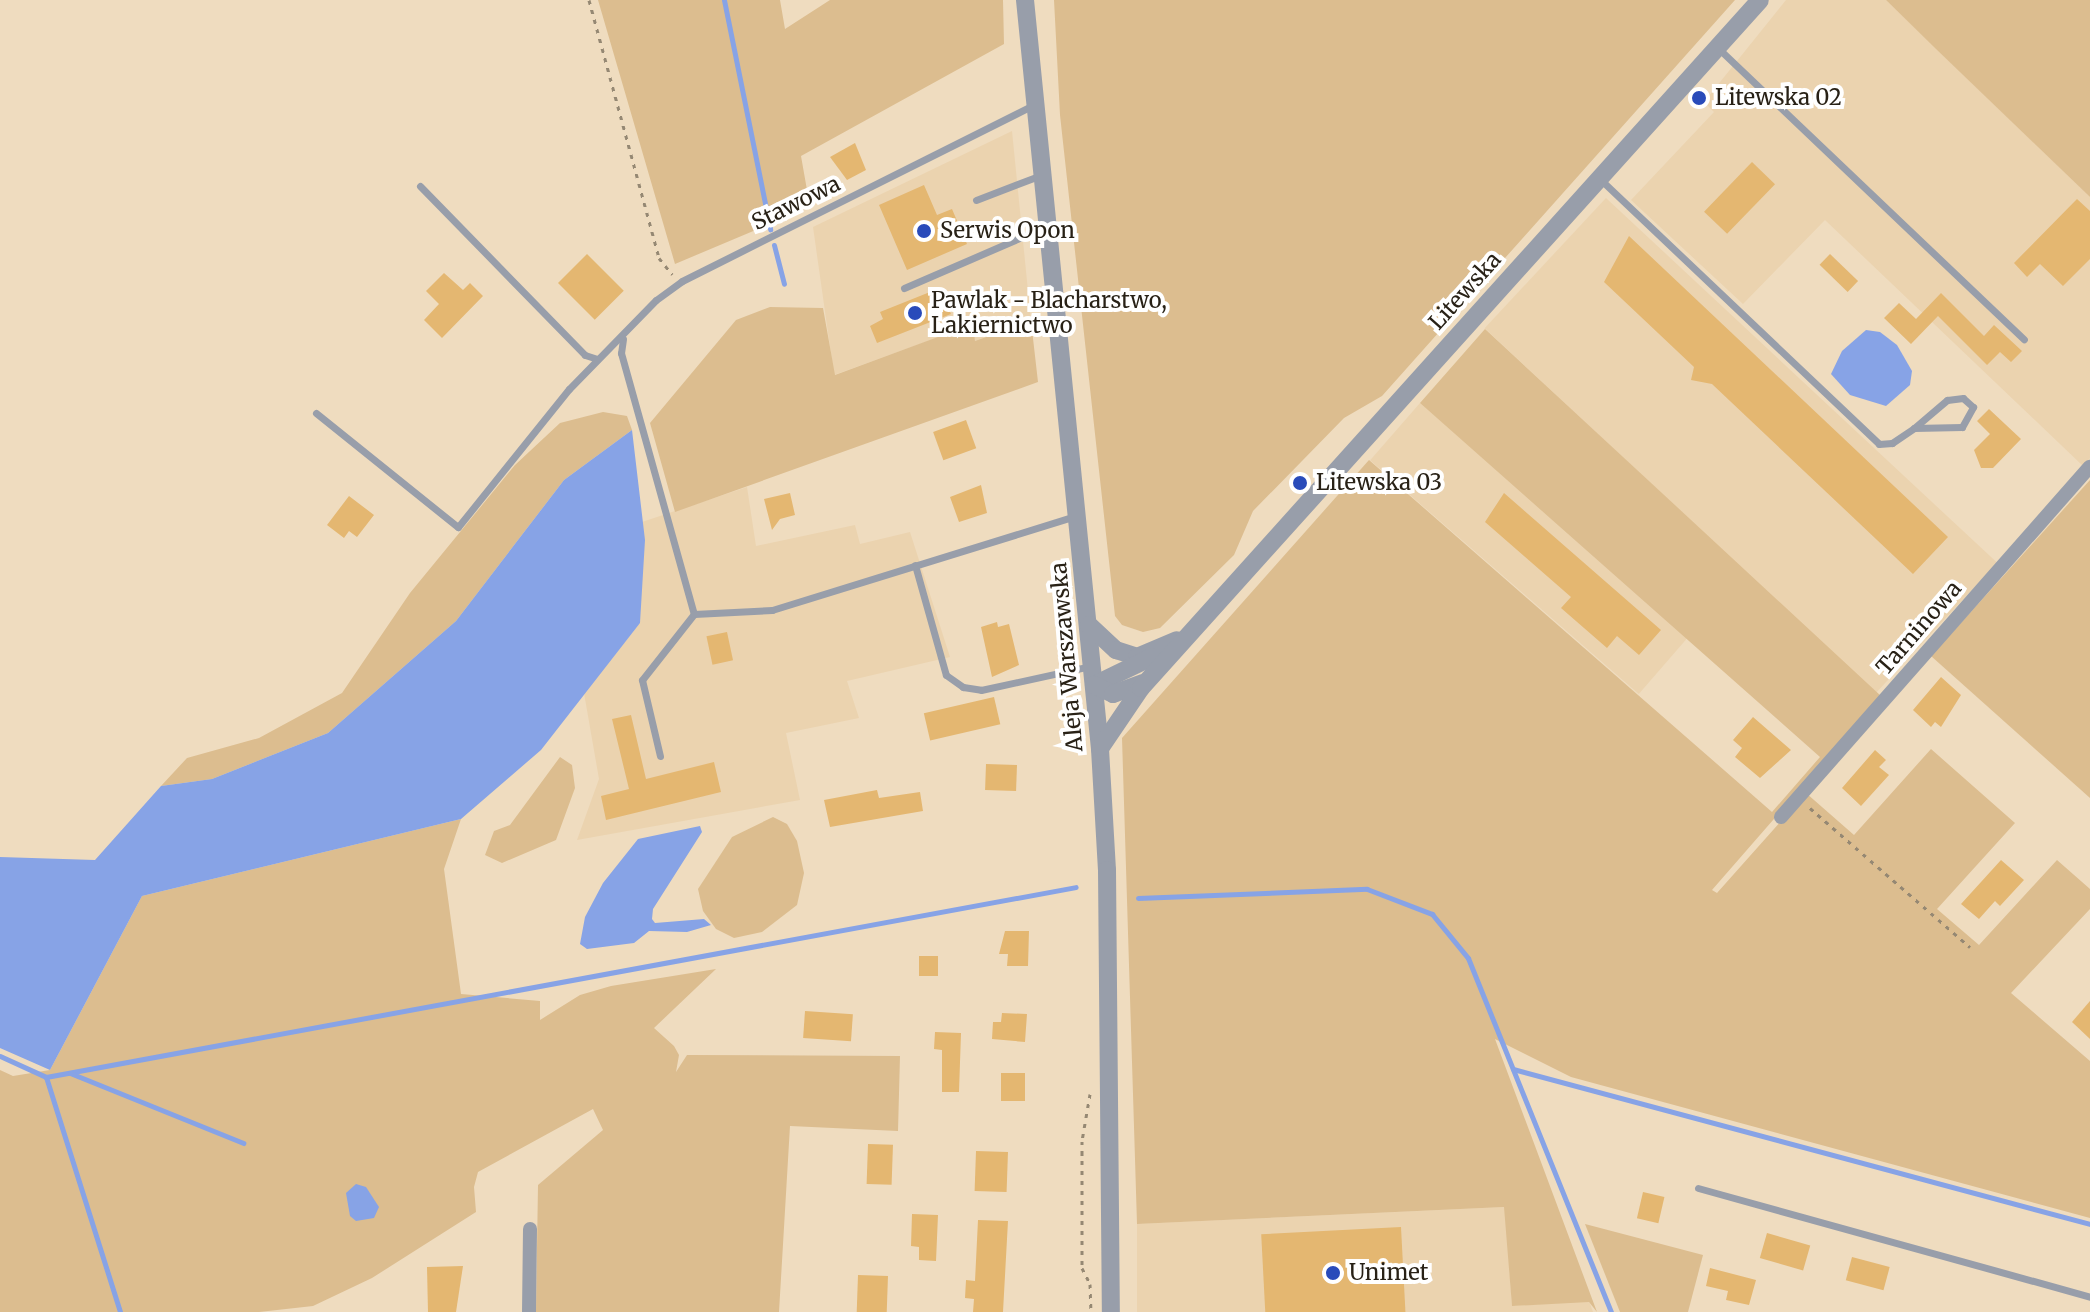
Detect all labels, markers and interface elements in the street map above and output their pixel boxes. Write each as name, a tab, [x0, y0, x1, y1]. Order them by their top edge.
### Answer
place label: Litewska 02	[1715, 85, 1842, 111]
marker: Litewska 02	[1690, 89, 1708, 107]
street label: Stawowa	[748, 170, 844, 236]
place label: Serwis Opon	[940, 218, 1075, 244]
marker: Serwis Opon	[915, 222, 933, 240]
street label: Litewska	[1423, 247, 1507, 335]
place label: Pawlak - Blacharstwo, Lakiernictwo	[931, 287, 1167, 338]
marker: Pawlak - Blacharstwo, Lakiernictwo	[906, 304, 924, 322]
place label: Litewska 03	[1316, 470, 1442, 496]
marker: Litewska 03	[1291, 474, 1309, 492]
street label: Aleja Warszawska	[1046, 561, 1088, 753]
street label: Tarninowa	[1871, 576, 1967, 680]
place label: Unimet	[1349, 1260, 1428, 1286]
marker: Unimet	[1324, 1264, 1342, 1282]

